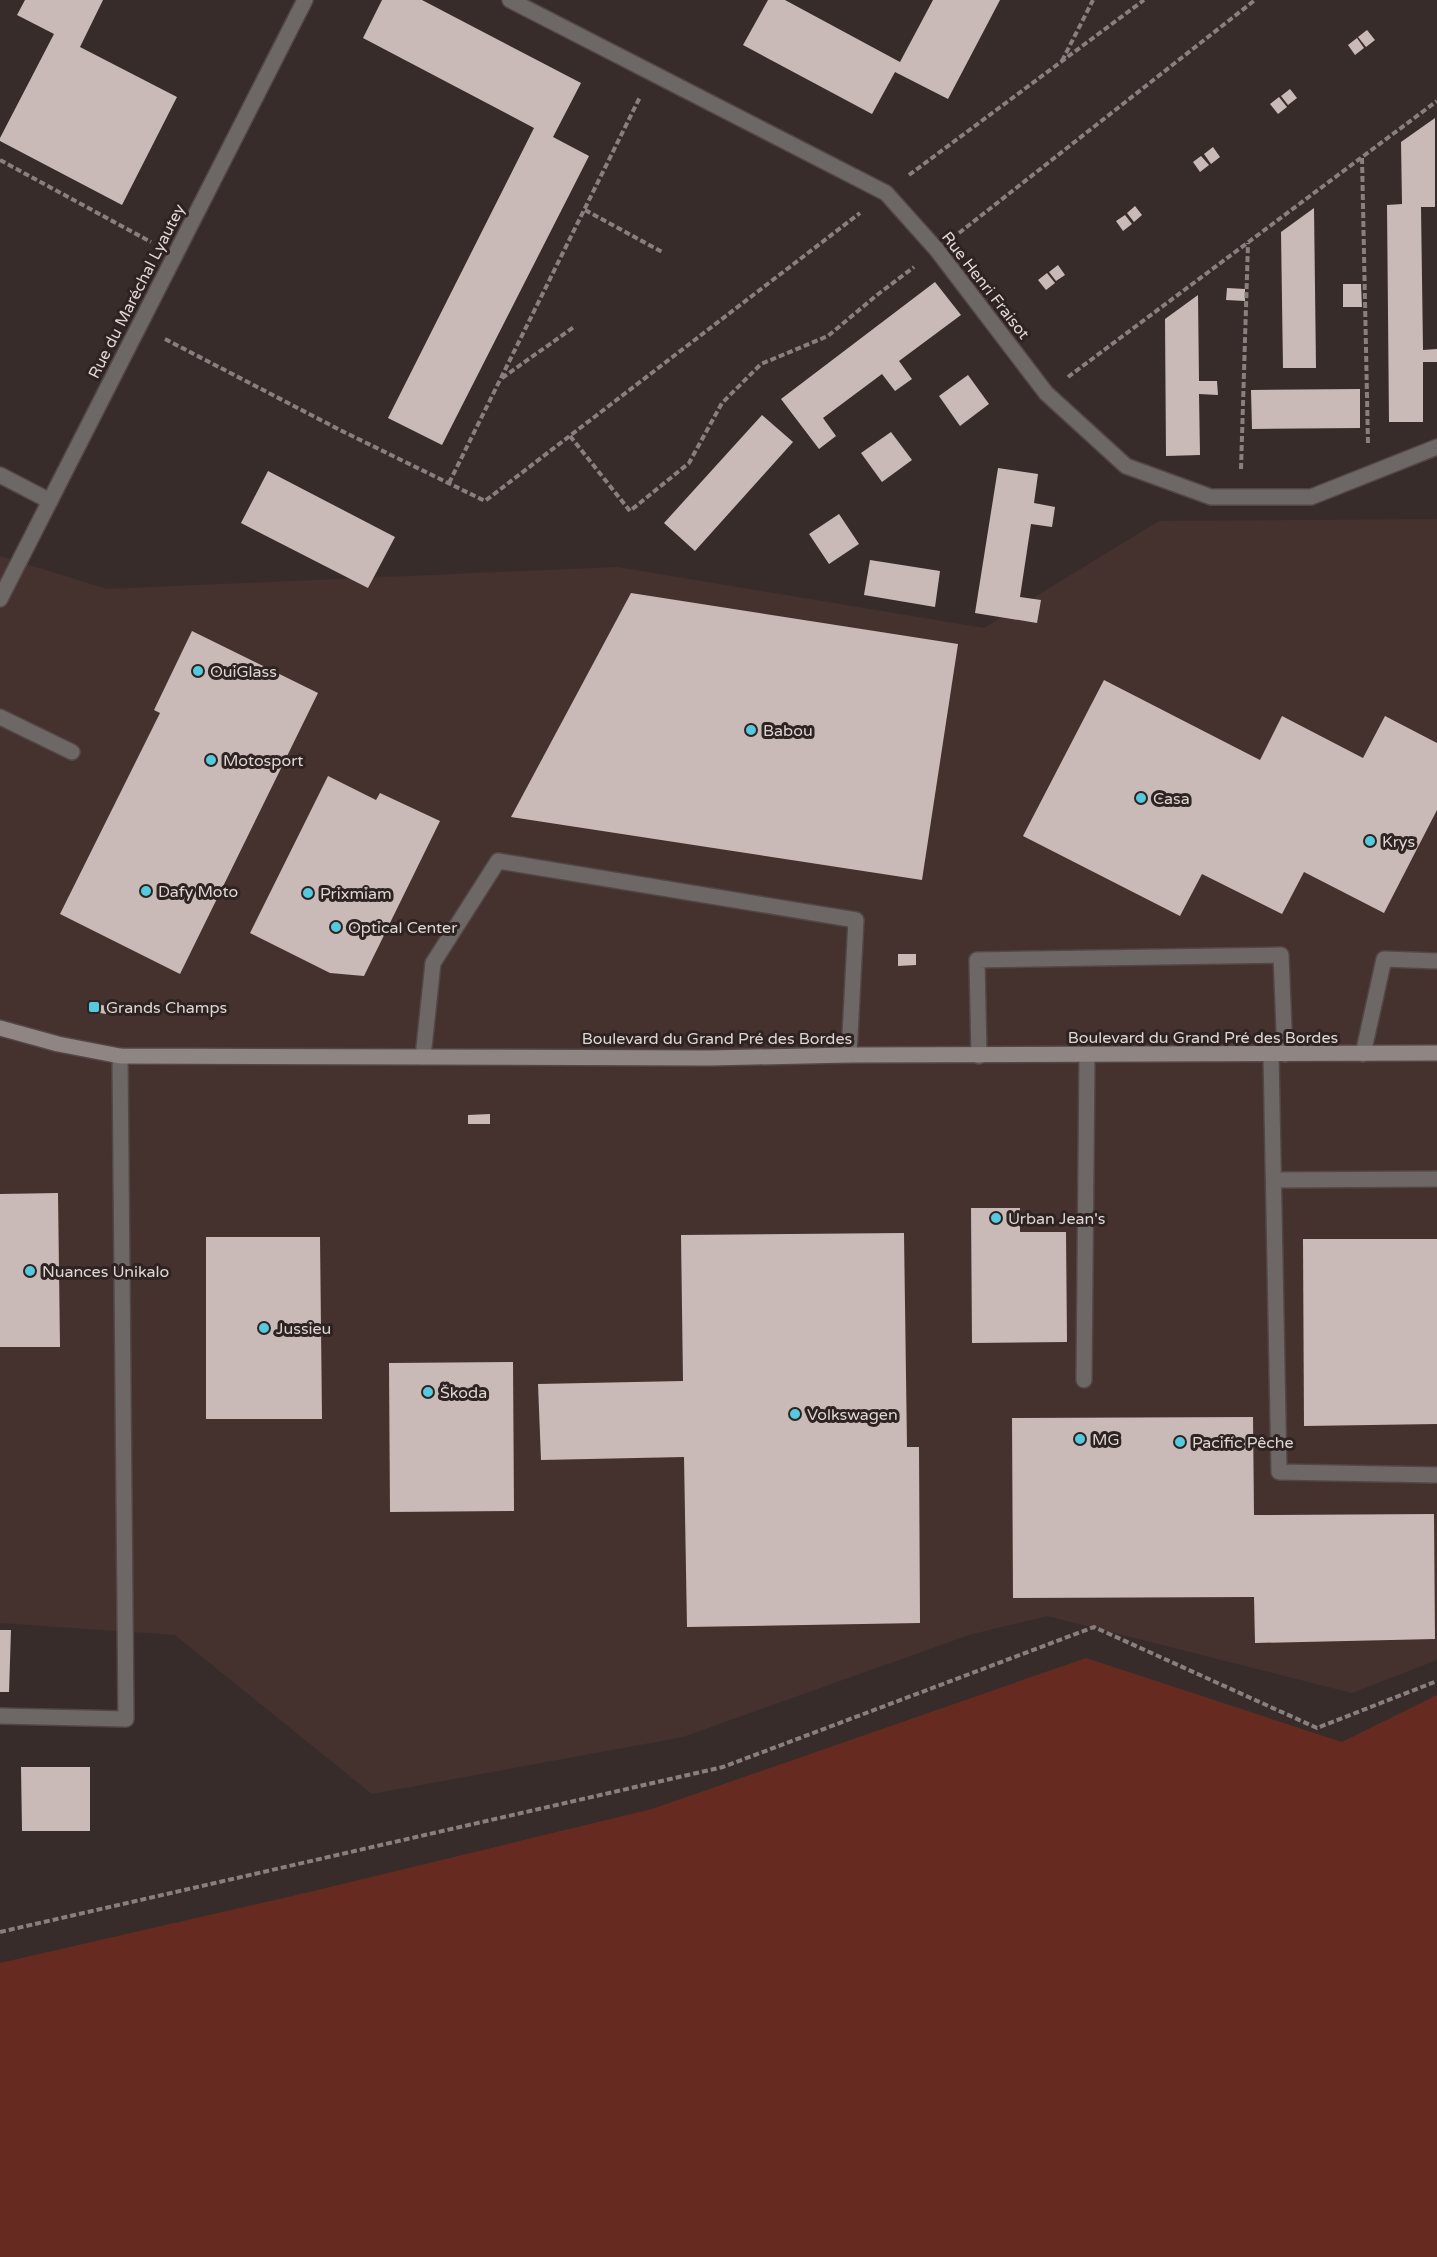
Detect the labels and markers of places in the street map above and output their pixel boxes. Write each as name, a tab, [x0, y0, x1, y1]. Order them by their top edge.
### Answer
place label: OuiGlass	[210, 662, 277, 682]
marker: OuiGlass	[191, 664, 205, 678]
place label: Babou	[763, 721, 813, 741]
marker: Babou	[744, 723, 758, 737]
place label: Motosport	[223, 751, 303, 771]
marker: Motosport	[204, 753, 218, 767]
place label: Casa	[1153, 789, 1190, 809]
marker: Casa	[1134, 791, 1148, 805]
place label: Krys	[1382, 832, 1415, 852]
marker: Krys	[1363, 834, 1377, 848]
place label: Dafy Moto	[158, 882, 238, 902]
marker: Dafy Moto	[139, 884, 153, 898]
place label: Prixmiam	[320, 884, 392, 904]
marker: Prixmiam	[301, 886, 315, 900]
place label: Optical Center	[348, 918, 458, 938]
marker: Optical Center	[329, 920, 343, 934]
place label: Grands Champs	[106, 998, 227, 1018]
marker: Grands Champs	[87, 1000, 101, 1014]
place label: Urban Jean's	[1008, 1209, 1105, 1229]
marker: Urban Jean's	[989, 1211, 1003, 1225]
place label: Nuances Unikalo	[42, 1262, 169, 1282]
marker: Nuances Unikalo	[23, 1264, 37, 1278]
place label: Jussieu	[276, 1319, 331, 1339]
marker: Jussieu	[257, 1321, 271, 1335]
place label: Škoda	[440, 1383, 487, 1403]
marker: Škoda	[421, 1385, 435, 1399]
place label: Volkswagen	[807, 1405, 898, 1425]
marker: Volkswagen	[788, 1407, 802, 1421]
place label: MG	[1092, 1430, 1120, 1450]
marker: MG	[1073, 1432, 1087, 1446]
place label: Pacific Pêche	[1192, 1433, 1294, 1453]
marker: Pacific Pêche	[1173, 1435, 1187, 1449]

